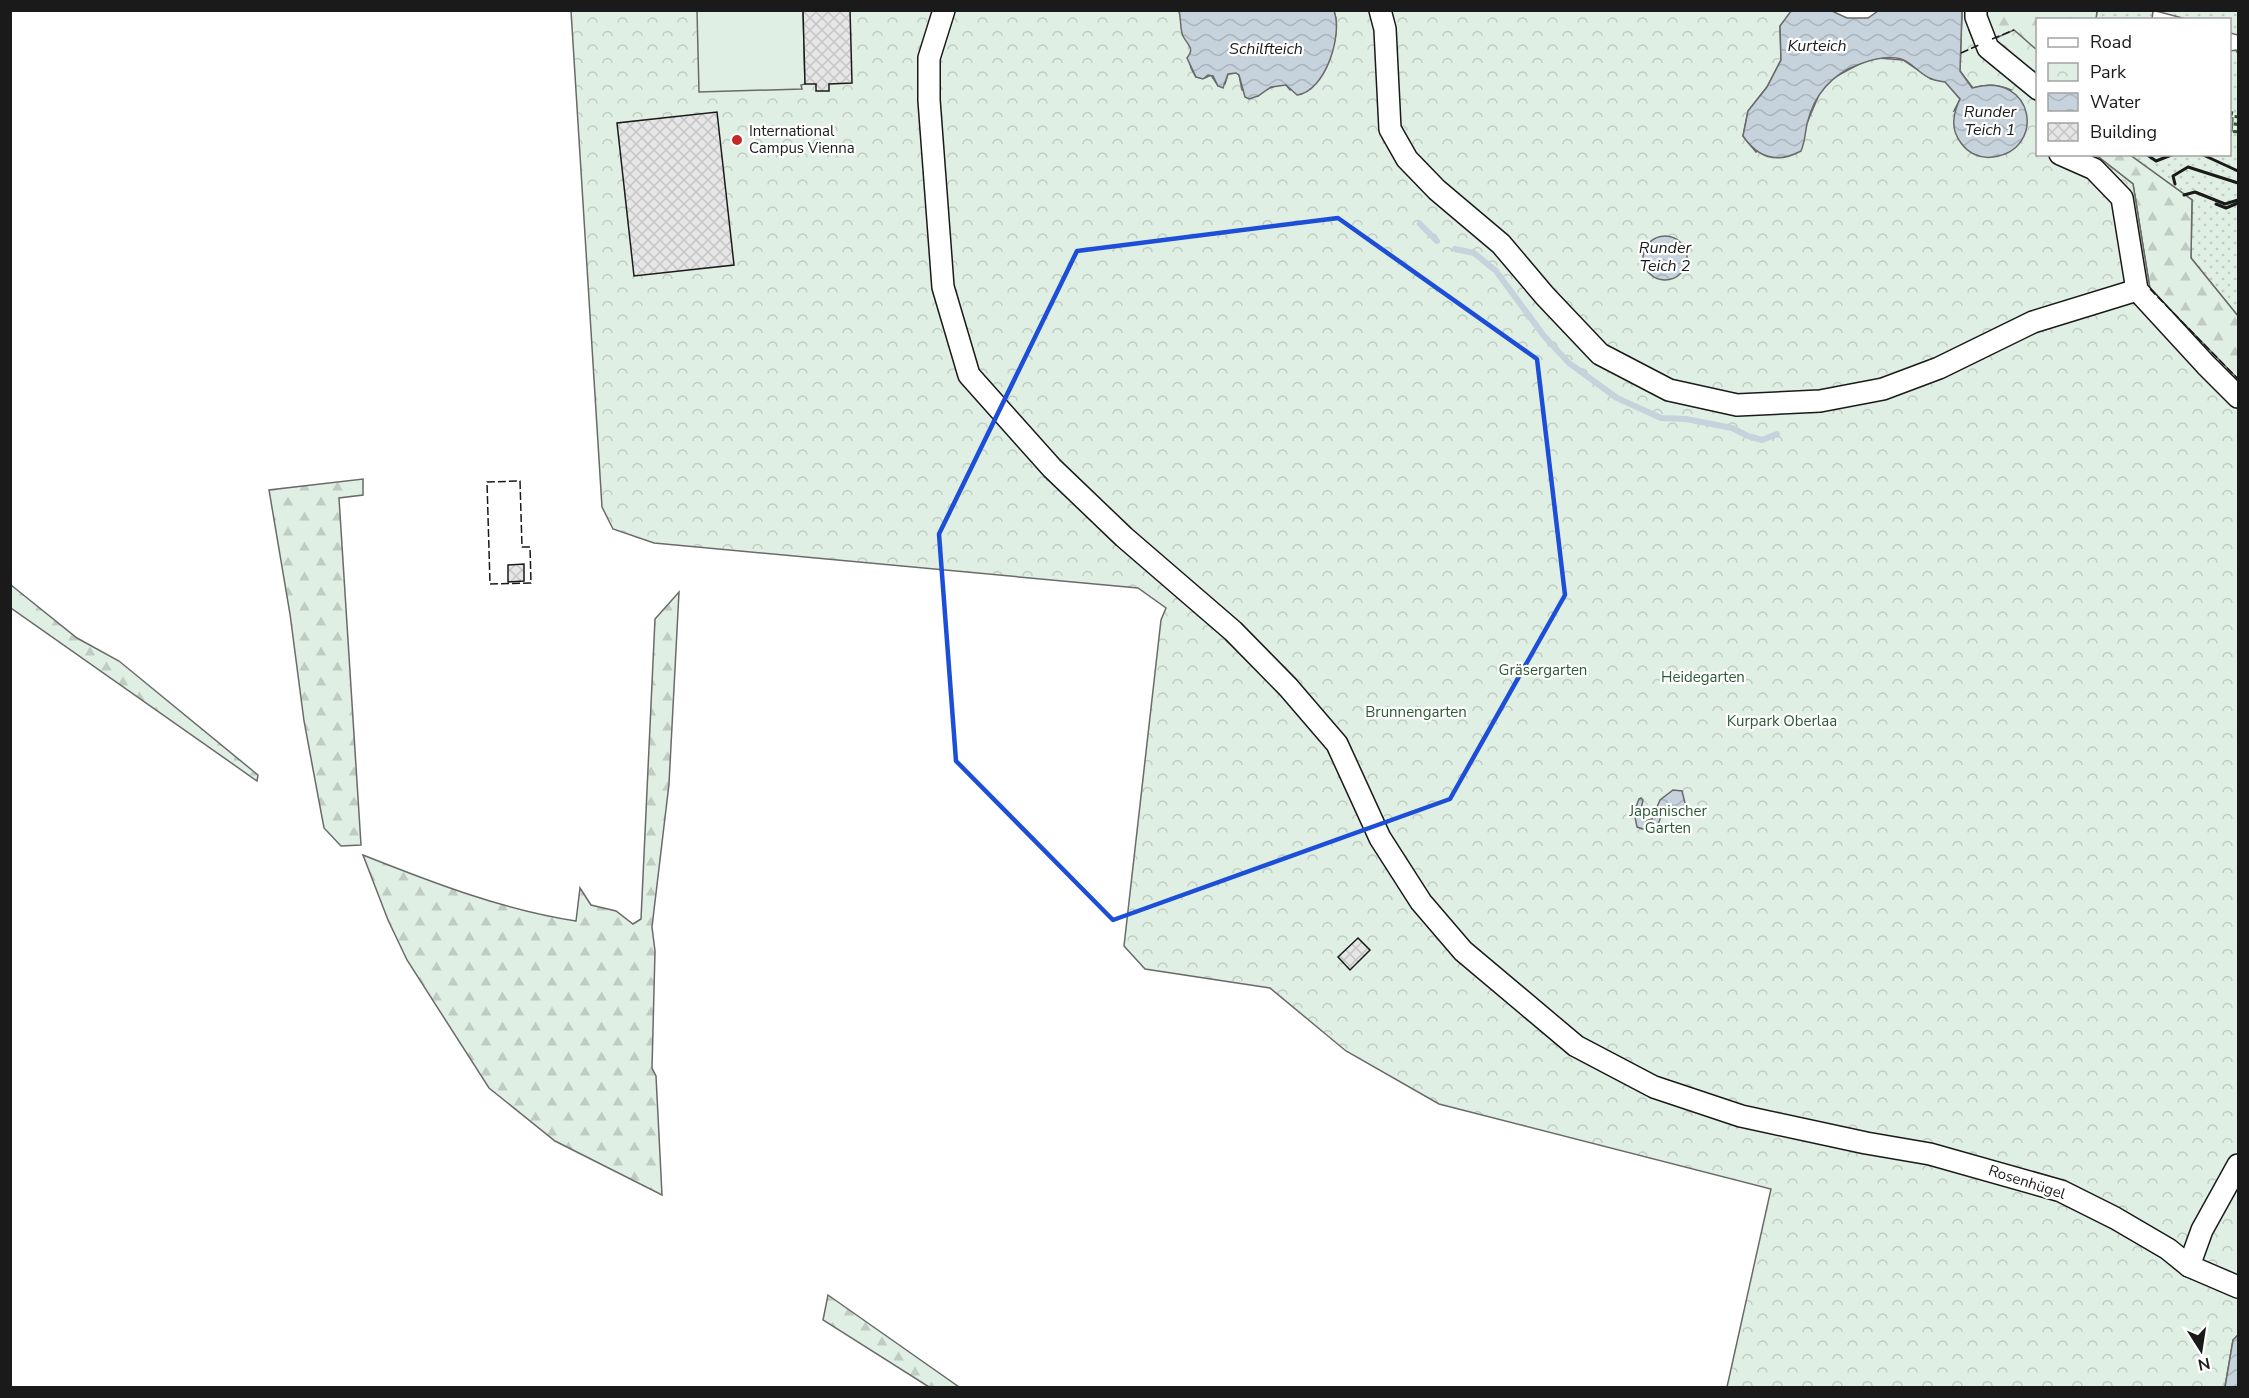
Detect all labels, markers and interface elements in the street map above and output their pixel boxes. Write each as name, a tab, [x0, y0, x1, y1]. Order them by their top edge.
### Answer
legend	[2036, 18, 2231, 156]
text: Road	[2090, 30, 2132, 54]
water label: Kurteich	[1787, 35, 1847, 57]
water label: Schilfteich	[1229, 38, 1303, 60]
text: Park	[2090, 60, 2127, 84]
text: Water	[2090, 90, 2141, 114]
water label: Runder Teich 1	[1964, 101, 2017, 141]
text: Building	[2090, 120, 2157, 144]
place label: International Campus Vienna	[749, 121, 855, 158]
marker: International Campus Vienna	[730, 133, 744, 147]
water label: Runder Teich 2	[1639, 237, 1692, 277]
park label: Gräsergarten	[1499, 660, 1587, 680]
park label: Heidegarten	[1661, 667, 1745, 687]
park label: Brunnengarten	[1365, 702, 1467, 722]
park label: Kurpark Oberlaa	[1727, 711, 1837, 731]
park label: Japanischer Garten	[1628, 801, 1707, 838]
street label: Rosenhügel	[1986, 1160, 2069, 1204]
north arrow	[2171, 1320, 2231, 1380]
text: N	[2196, 1352, 2212, 1376]

